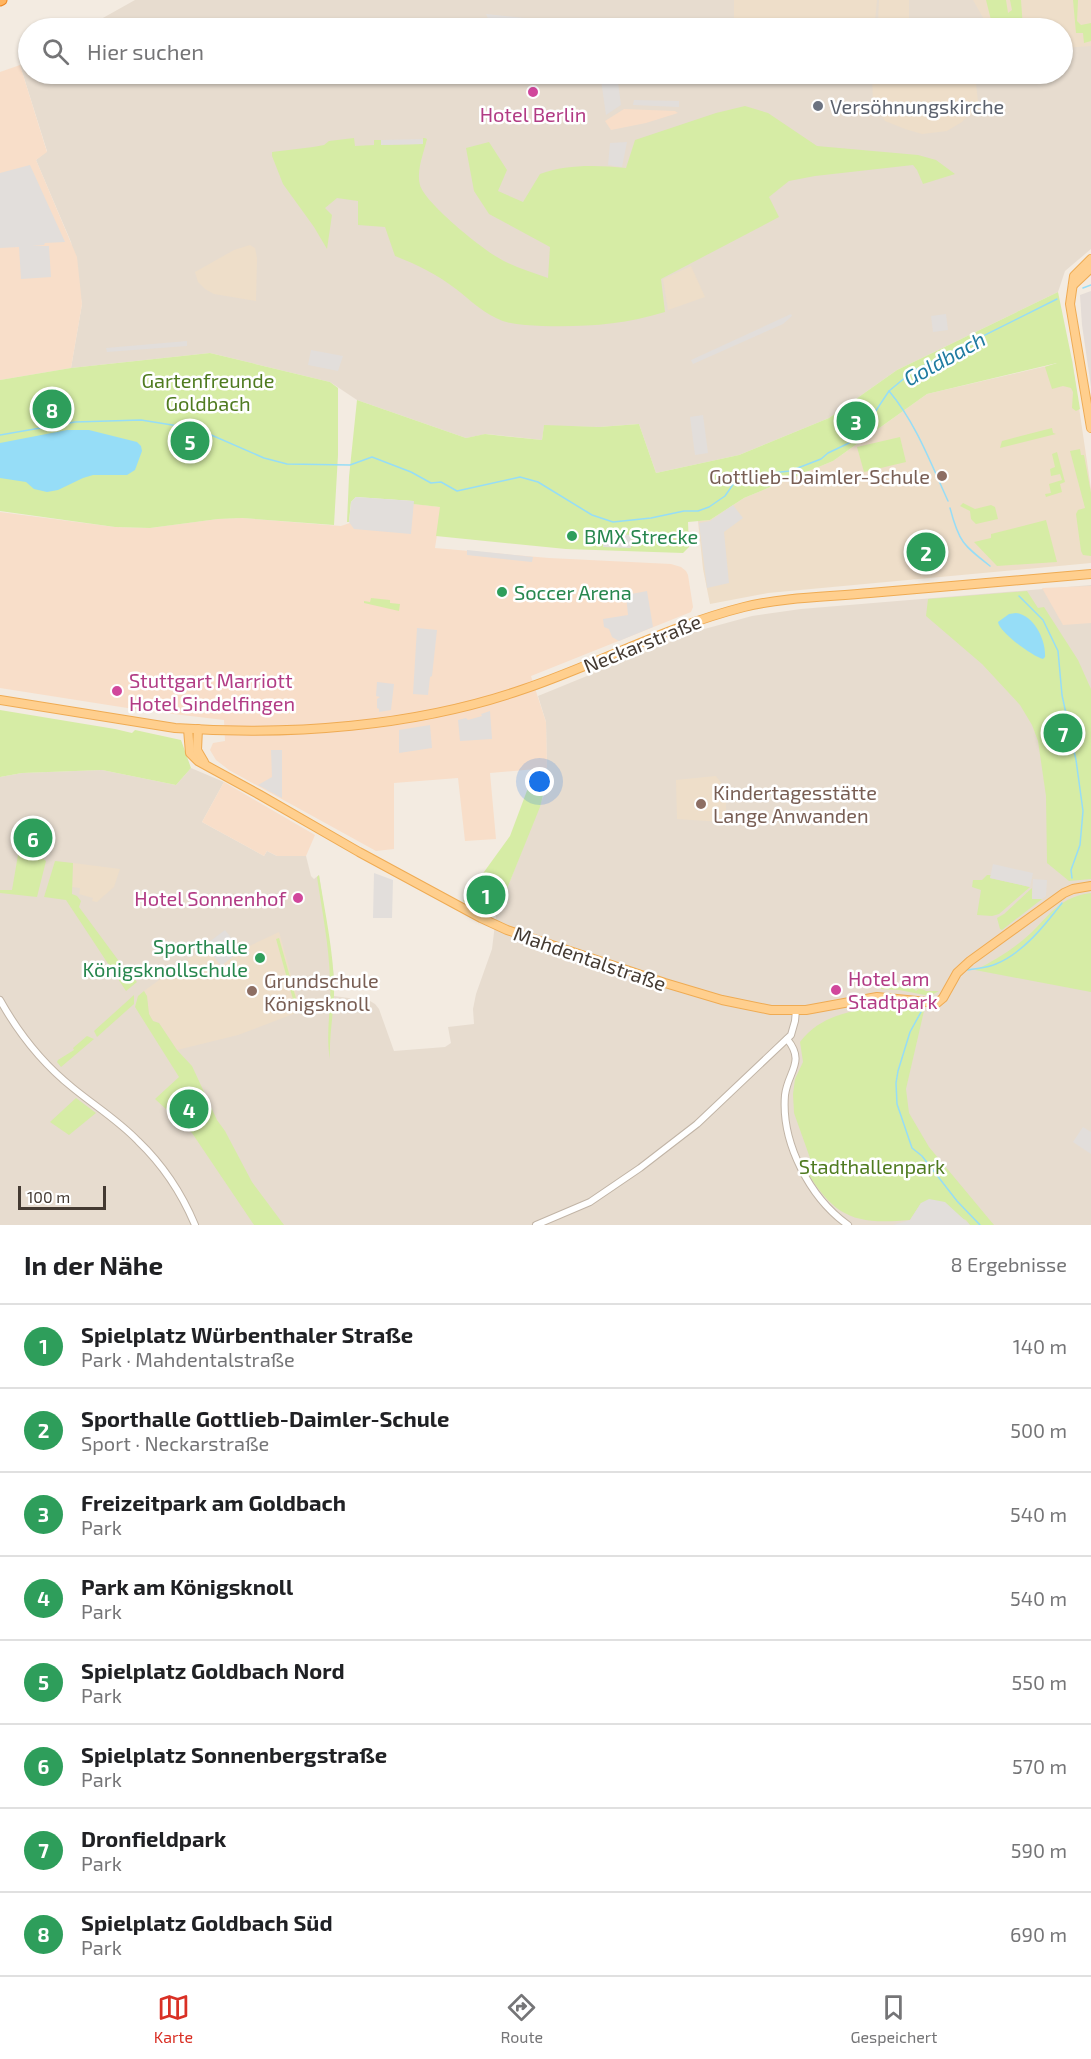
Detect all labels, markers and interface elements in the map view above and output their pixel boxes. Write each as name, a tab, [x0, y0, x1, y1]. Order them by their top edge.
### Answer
search box	[18, 18, 1073, 84]
icon: search	[39, 35, 72, 68]
text: Hier suchen	[87, 38, 204, 64]
marker: Hotel Berlin	[526, 85, 540, 99]
place label: Versöhnungskirche	[830, 94, 1004, 118]
marker: Versöhnungskirche	[811, 99, 825, 113]
place label: Hotel Berlin	[480, 102, 586, 126]
water label: Goldbach	[899, 325, 989, 391]
park label: Gartenfreunde Goldbach	[142, 368, 274, 415]
pin: 8	[32, 386, 72, 432]
pin: 3	[836, 398, 876, 444]
pin: 5	[170, 418, 210, 464]
place label: Gottlieb-Daimler-Schule	[709, 464, 930, 488]
marker: Gottlieb-Daimler-Schule	[935, 469, 949, 483]
place label: BMX Strecke	[584, 524, 698, 548]
marker: BMX Strecke	[565, 529, 579, 543]
pin: 2	[906, 530, 946, 574]
place label: Soccer Arena	[514, 580, 632, 604]
marker: Soccer Arena	[495, 585, 509, 599]
street label: Neckarstraße	[580, 608, 704, 678]
place label: Stuttgart Marriott Hotel Sindelfingen	[129, 668, 295, 715]
marker: Stuttgart Marriott Hotel Sindelfingen	[110, 684, 124, 698]
pin: 7	[1044, 710, 1082, 756]
your location	[525, 767, 554, 796]
place label: Kindertagesstätte Lange Anwanden	[713, 780, 877, 827]
marker: Kindertagesstätte Lange Anwanden	[694, 797, 708, 811]
pin: 6	[14, 816, 52, 860]
pin: 1	[466, 872, 506, 918]
place label: Hotel Sonnenhof	[134, 886, 286, 910]
marker: Hotel Sonnenhof	[291, 891, 305, 905]
street label: Mahdentalstraße	[511, 921, 669, 995]
place label: Sporthalle Königsknollschule	[83, 934, 248, 981]
marker: Sporthalle Königsknollschule	[253, 951, 267, 965]
place label: Hotel am Stadtpark	[848, 966, 938, 1013]
place label: Grundschule Königsknoll	[264, 968, 379, 1015]
marker: Hotel am Stadtpark	[829, 983, 843, 997]
marker: Grundschule Königsknoll	[245, 984, 259, 998]
pin: 4	[170, 1086, 208, 1132]
park label: Stadthallenpark	[799, 1154, 945, 1178]
scale bar	[18, 1183, 106, 1210]
text: 100 m	[27, 1187, 70, 1206]
text: In der Nähe	[24, 1249, 163, 1280]
text: 8 Ergebnisse	[950, 1252, 1067, 1276]
text: Spielplatz Würbenthaler Straße	[81, 1321, 413, 1347]
text: 1	[39, 1334, 48, 1358]
text: 140 m	[1013, 1334, 1067, 1358]
text: Park · Mahdentalstraße	[81, 1347, 295, 1371]
text: Sporthalle Gottlieb-Daimler-Schule	[81, 1405, 449, 1431]
text: 2	[38, 1418, 49, 1442]
text: 500 m	[1010, 1418, 1067, 1442]
text: Sport · Neckarstraße	[81, 1431, 269, 1455]
text: Freizeitpark am Goldbach	[81, 1489, 346, 1515]
text: 3	[38, 1502, 49, 1526]
text: 540 m	[1010, 1502, 1067, 1526]
text: Park	[81, 1515, 122, 1539]
text: Park am Königsknoll	[81, 1573, 293, 1599]
text: 4	[37, 1586, 50, 1610]
text: 540 m	[1010, 1586, 1067, 1610]
text: Park	[81, 1599, 122, 1623]
text: Spielplatz Goldbach Nord	[81, 1657, 345, 1683]
text: 5	[38, 1670, 49, 1694]
text: 550 m	[1012, 1670, 1067, 1694]
text: Park	[81, 1683, 122, 1707]
text: Spielplatz Sonnenbergstraße	[81, 1741, 387, 1767]
text: 6	[38, 1754, 49, 1778]
text: 570 m	[1012, 1754, 1067, 1778]
text: Park	[81, 1767, 122, 1791]
text: Dronfieldpark	[81, 1825, 226, 1851]
text: 7	[38, 1838, 49, 1862]
text: 590 m	[1011, 1838, 1067, 1862]
text: Park	[81, 1851, 122, 1875]
text: Spielplatz Goldbach Süd	[81, 1909, 333, 1935]
text: 8	[37, 1922, 50, 1946]
text: 690 m	[1010, 1922, 1067, 1946]
text: Park	[81, 1935, 122, 1959]
tab: Karte	[154, 1991, 193, 2046]
tab: Route	[500, 1991, 543, 2046]
tab: Gespeichert	[850, 1991, 937, 2046]

